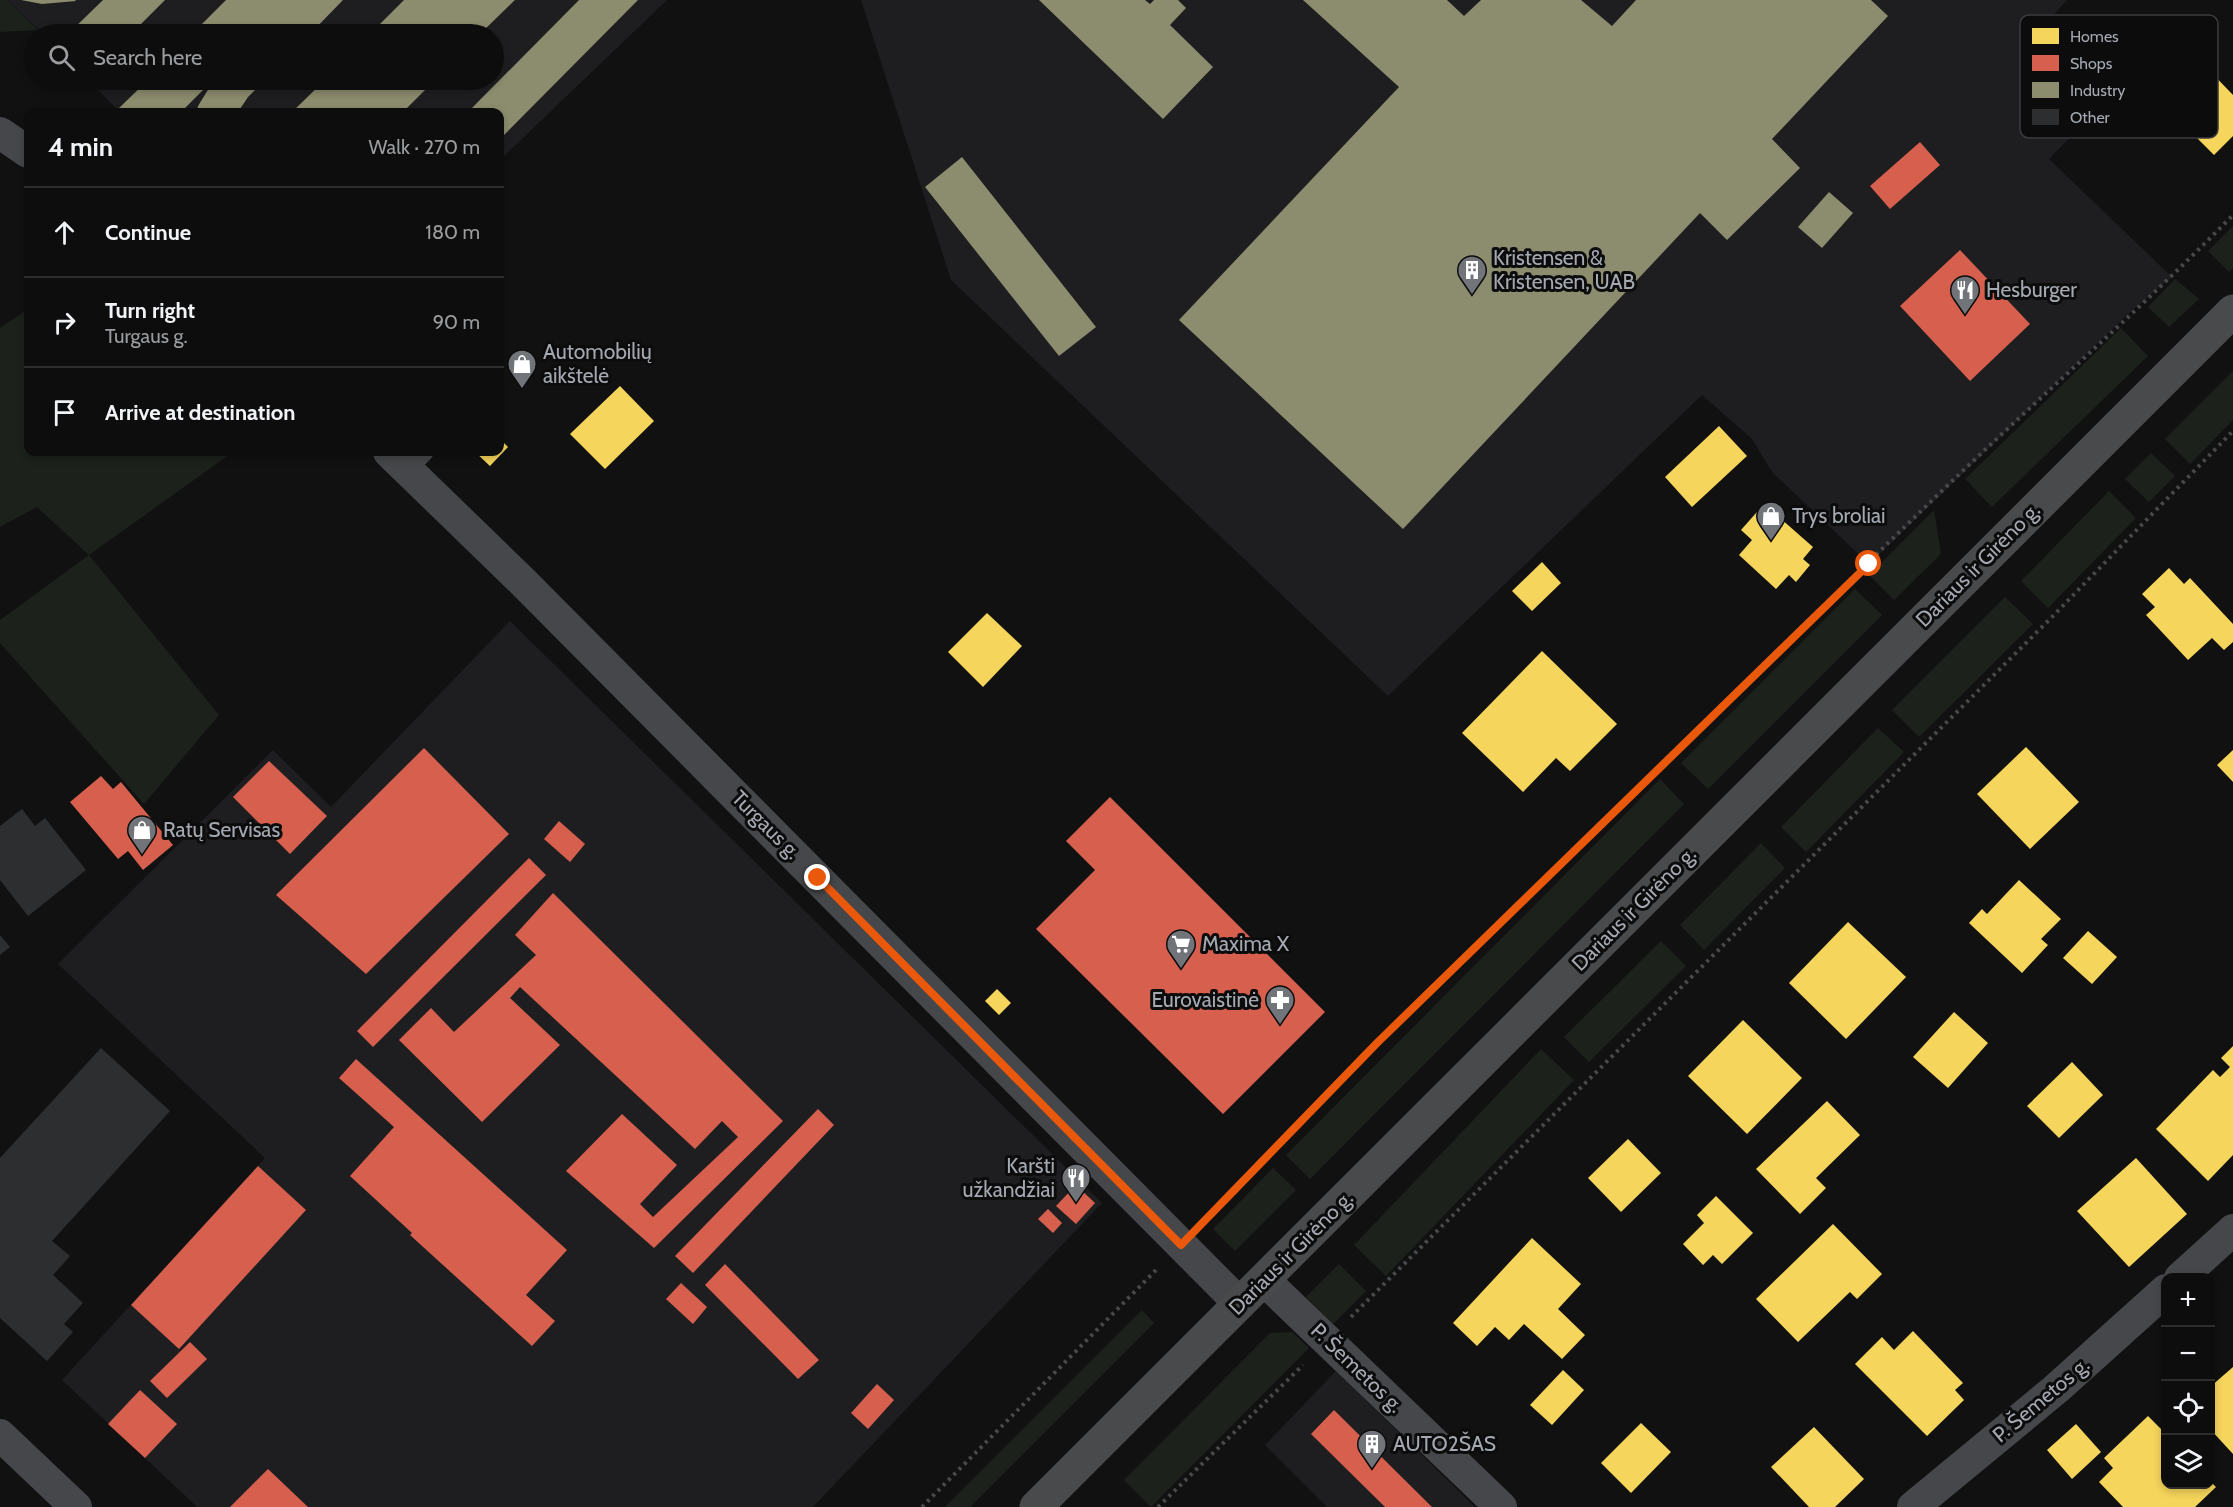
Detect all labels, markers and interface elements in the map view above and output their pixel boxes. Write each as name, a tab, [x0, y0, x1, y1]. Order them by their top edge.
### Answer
legend	[2020, 15, 2218, 138]
search box	[24, 24, 504, 90]
text: Homes	[2070, 27, 2119, 46]
icon: search	[45, 41, 78, 74]
text: Search here	[93, 44, 202, 71]
text: Shops	[2070, 54, 2113, 73]
text: Industry	[2070, 81, 2125, 100]
text: Other	[2070, 108, 2111, 127]
text: 4 min	[48, 131, 113, 163]
text: Walk · 270 m	[368, 135, 480, 159]
icon: ahead	[48, 216, 81, 249]
text: Continue	[105, 219, 191, 246]
text: 180 m	[425, 220, 480, 244]
place label: Kristensen & Kristensen, UAB	[1493, 245, 1635, 294]
building icon: Kristensen & Kristensen, UAB	[1456, 254, 1488, 296]
restaurant icon: Hesburger	[1949, 274, 1981, 316]
place label: Hesburger	[1986, 277, 2077, 302]
text: Turn right	[105, 297, 195, 324]
icon: right	[48, 306, 81, 339]
text: 90 m	[433, 310, 480, 334]
text: Turgaus g.	[105, 324, 188, 348]
place label: Automobilių aikštelė	[543, 339, 652, 388]
shop icon: Automobilių aikštelė	[506, 348, 538, 390]
icon: arrive	[48, 396, 81, 429]
text: Arrive at destination	[105, 399, 295, 426]
street label: Dariaus ir Girėno g.	[1910, 497, 2045, 632]
shop icon: Trys broliai	[1755, 500, 1787, 542]
place label: Trys broliai	[1792, 503, 1885, 528]
route start	[1855, 550, 1881, 576]
street label: Turgaus g.	[727, 785, 806, 864]
shop icon: Ratų Servisas	[126, 814, 158, 856]
place label: Ratų Servisas	[163, 817, 280, 842]
street label: Dariaus ir Girėno g.	[1566, 841, 1701, 976]
route end	[804, 864, 830, 890]
supermarket icon: Maxima X	[1165, 928, 1197, 970]
place label: Maxima X	[1202, 931, 1290, 956]
pharmacy icon: Eurovaistinė	[1264, 984, 1296, 1026]
place label: Eurovaistinė	[1152, 987, 1259, 1012]
place label: Karšti užkandžiai	[962, 1153, 1055, 1202]
restaurant icon: Karšti užkandžiai	[1060, 1162, 1092, 1204]
street label: Dariaus ir Girėno g.	[1223, 1185, 1358, 1320]
map controls	[2161, 1273, 2215, 1489]
button: +	[2161, 1273, 2215, 1327]
street label: P. Šemetos g.	[1306, 1318, 1409, 1418]
button: −	[2161, 1327, 2215, 1381]
street label: P. Šemetos g.	[1987, 1352, 2094, 1447]
button: locate	[2161, 1381, 2215, 1435]
building icon: AUTO2ŠAS	[1356, 1428, 1388, 1470]
place label: AUTO2ŠAS	[1393, 1431, 1496, 1456]
button: layers	[2161, 1435, 2215, 1489]

